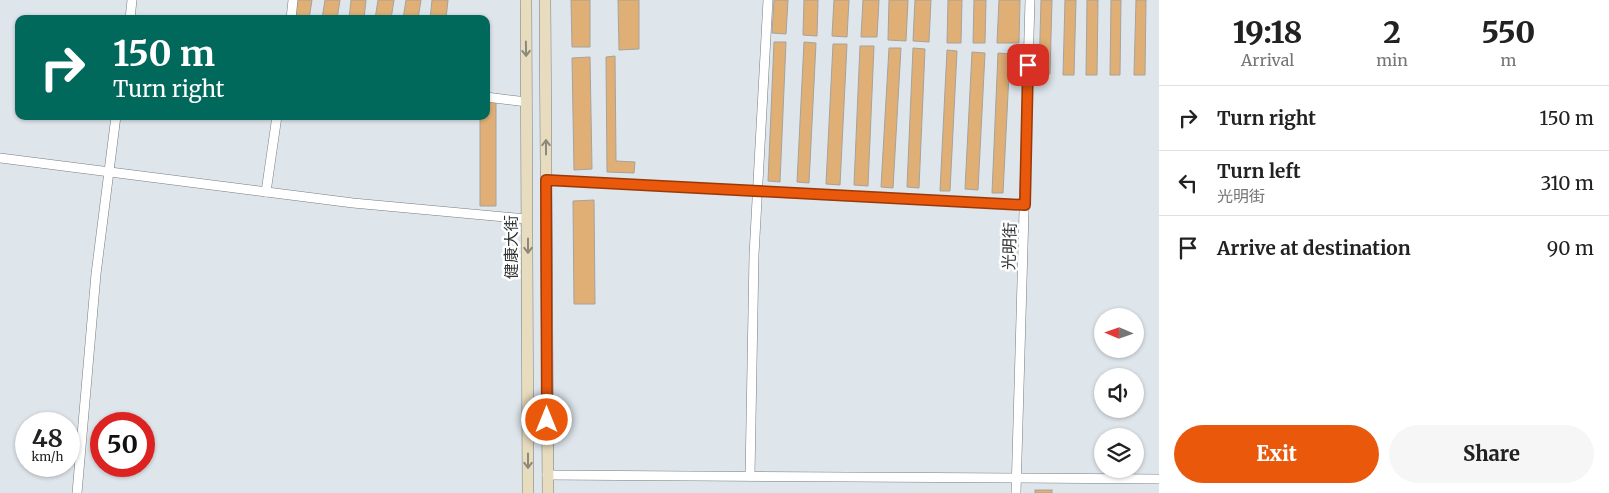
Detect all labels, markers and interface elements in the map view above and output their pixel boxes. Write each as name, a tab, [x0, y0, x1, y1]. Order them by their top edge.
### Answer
text: 19:18	[1233, 13, 1302, 51]
text: 2	[1383, 13, 1401, 51]
text: 550	[1482, 13, 1535, 51]
text: 150 m	[113, 32, 215, 76]
icon: right	[30, 35, 95, 100]
one-way arrow	[521, 40, 531, 56]
pin	[1007, 44, 1049, 86]
text: Arrival	[1241, 50, 1294, 70]
text: min	[1376, 50, 1408, 70]
text: m	[1500, 50, 1516, 70]
icon: arrive	[1014, 51, 1042, 79]
text: Turn right	[113, 75, 224, 103]
icon: right	[1174, 104, 1202, 132]
text: Turn right	[1217, 106, 1316, 130]
text: 150 m	[1540, 106, 1594, 130]
one-way arrow	[541, 139, 551, 156]
text: Turn left	[1217, 159, 1301, 183]
icon: left	[1174, 169, 1202, 197]
text: 310 m	[1541, 171, 1594, 195]
text: 光明街	[1217, 186, 1265, 206]
street label: 健康大街	[501, 215, 521, 279]
street label: 光明街	[998, 222, 1020, 270]
icon: arrive	[1174, 234, 1202, 262]
text: Arrive at destination	[1217, 236, 1411, 260]
text: 90 m	[1547, 236, 1594, 260]
one-way arrow	[523, 238, 532, 254]
north arrow	[1094, 308, 1144, 358]
map controls	[1094, 308, 1144, 478]
button: sound	[1094, 368, 1144, 418]
position arrow	[520, 393, 572, 445]
speed limit sign: 50	[90, 412, 155, 477]
text: 48	[32, 422, 63, 454]
button: Exit	[1174, 425, 1379, 483]
button: Share	[1389, 425, 1594, 483]
button: layers	[1094, 428, 1144, 478]
text: km/h	[32, 449, 63, 464]
one-way arrow	[523, 452, 533, 469]

